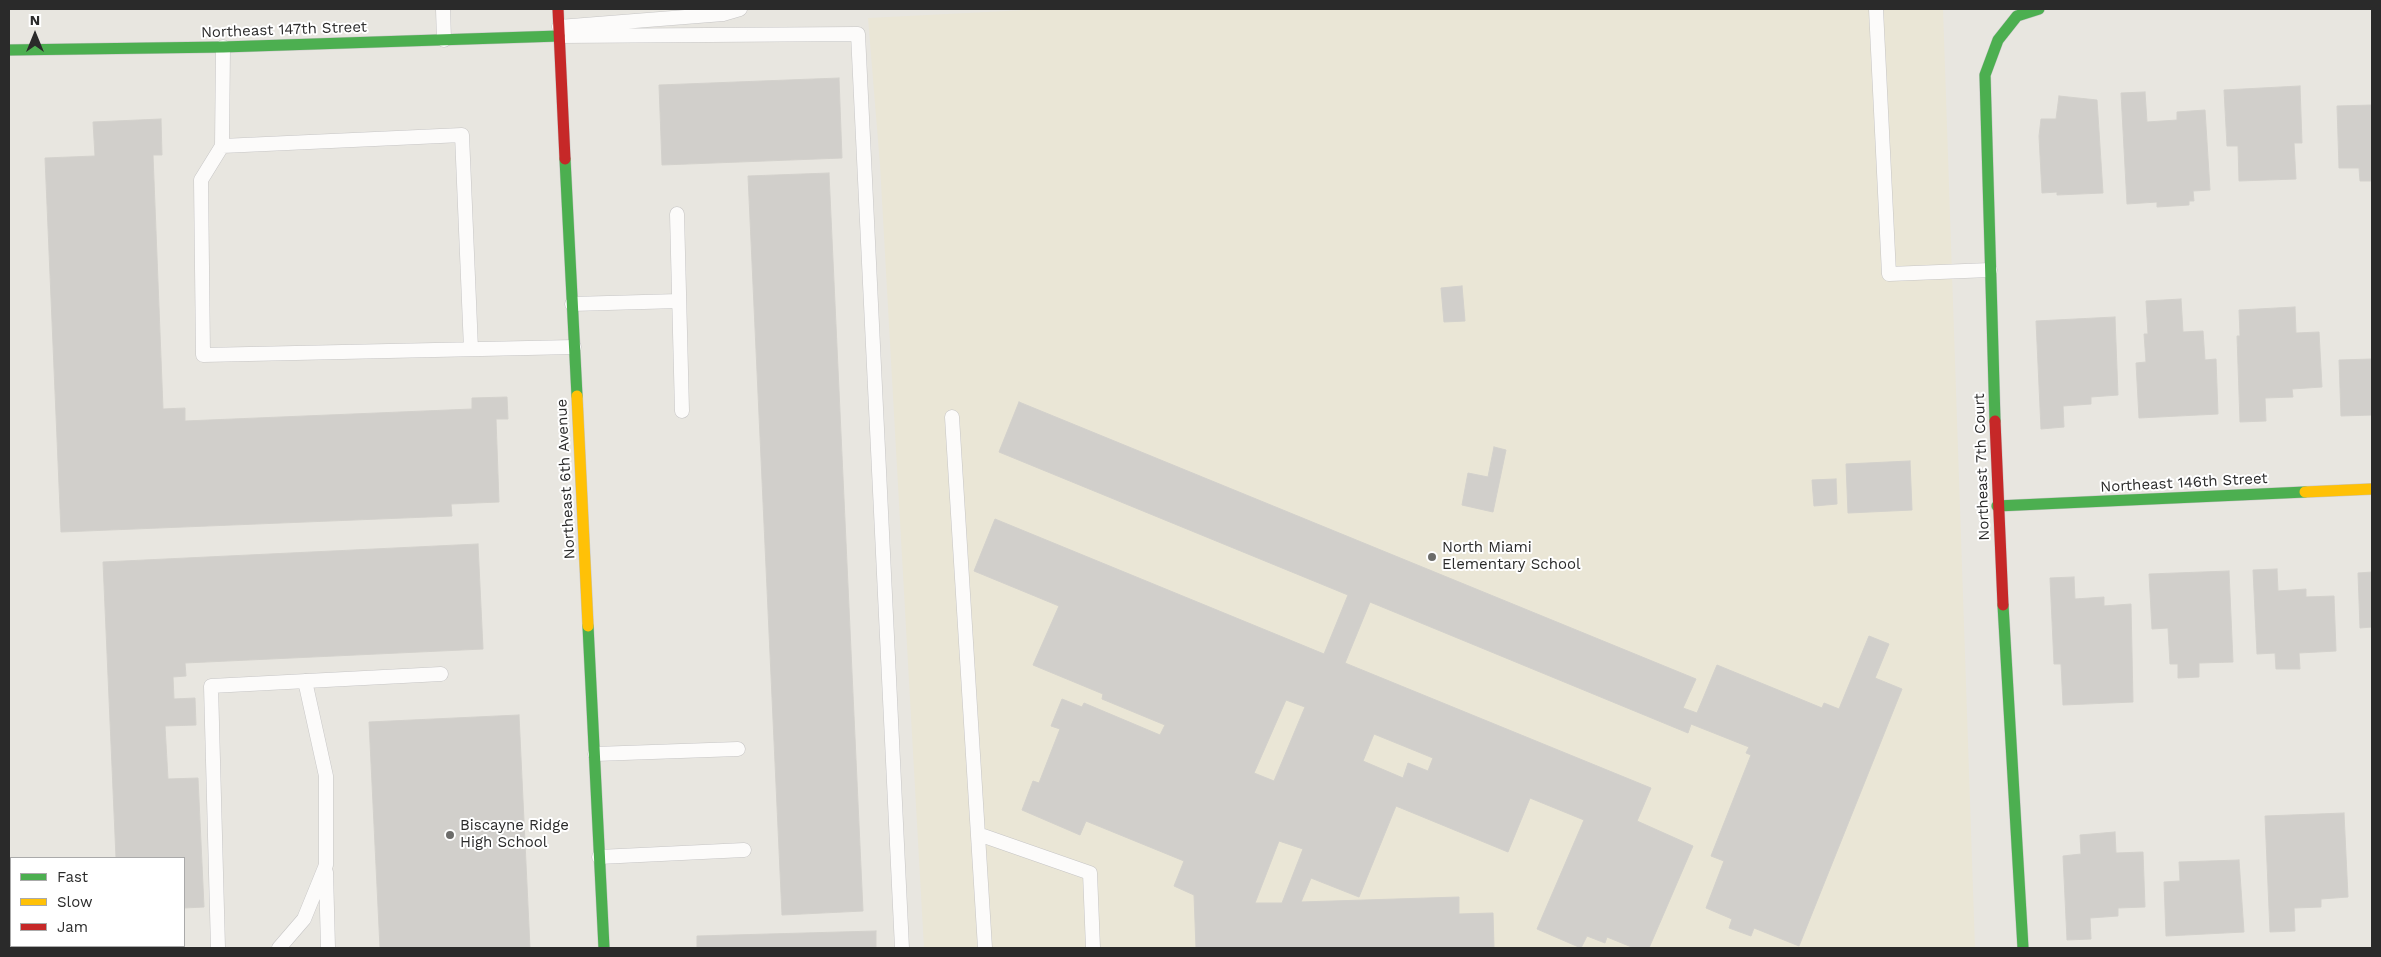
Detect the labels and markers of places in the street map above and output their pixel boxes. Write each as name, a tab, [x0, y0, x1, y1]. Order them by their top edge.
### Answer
place label: North Miami Elementary School	[1442, 539, 1581, 574]
marker: North Miami Elementary School	[1426, 551, 1438, 563]
place label: Biscayne Ridge High School	[460, 817, 569, 852]
marker: Biscayne Ridge High School	[444, 829, 456, 841]

